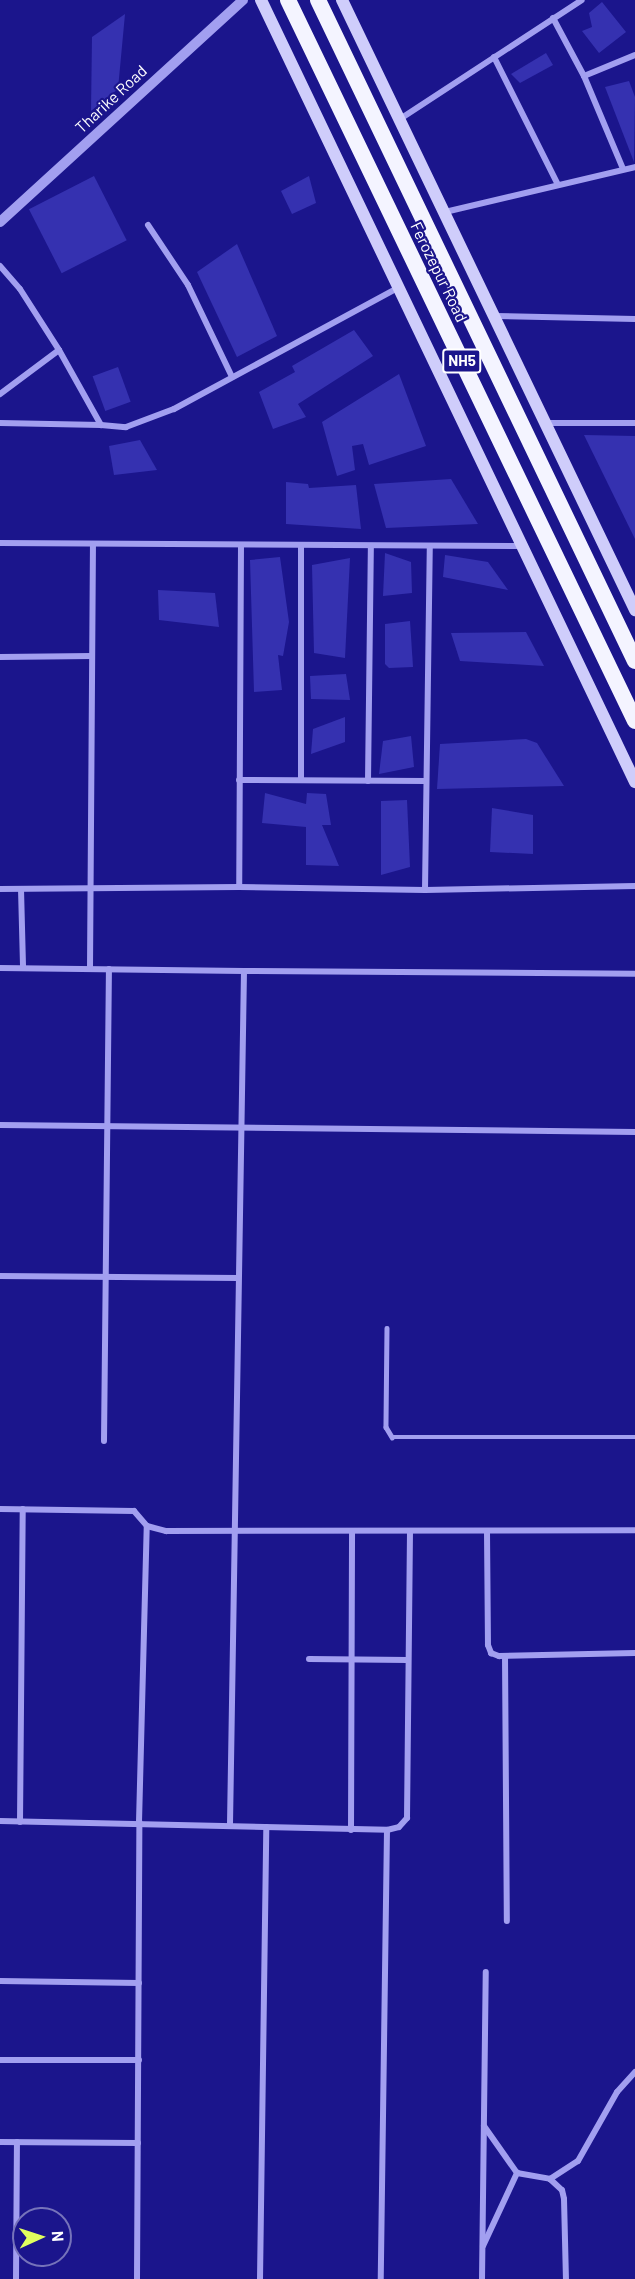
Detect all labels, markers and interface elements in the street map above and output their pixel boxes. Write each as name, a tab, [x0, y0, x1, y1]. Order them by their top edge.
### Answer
street label: Tharike Road	[71, 61, 151, 137]
street label: Ferozepur Road	[407, 219, 471, 325]
road number: NH5	[441, 349, 483, 373]
north arrow	[12, 2207, 72, 2267]
text: N	[49, 2230, 68, 2242]

